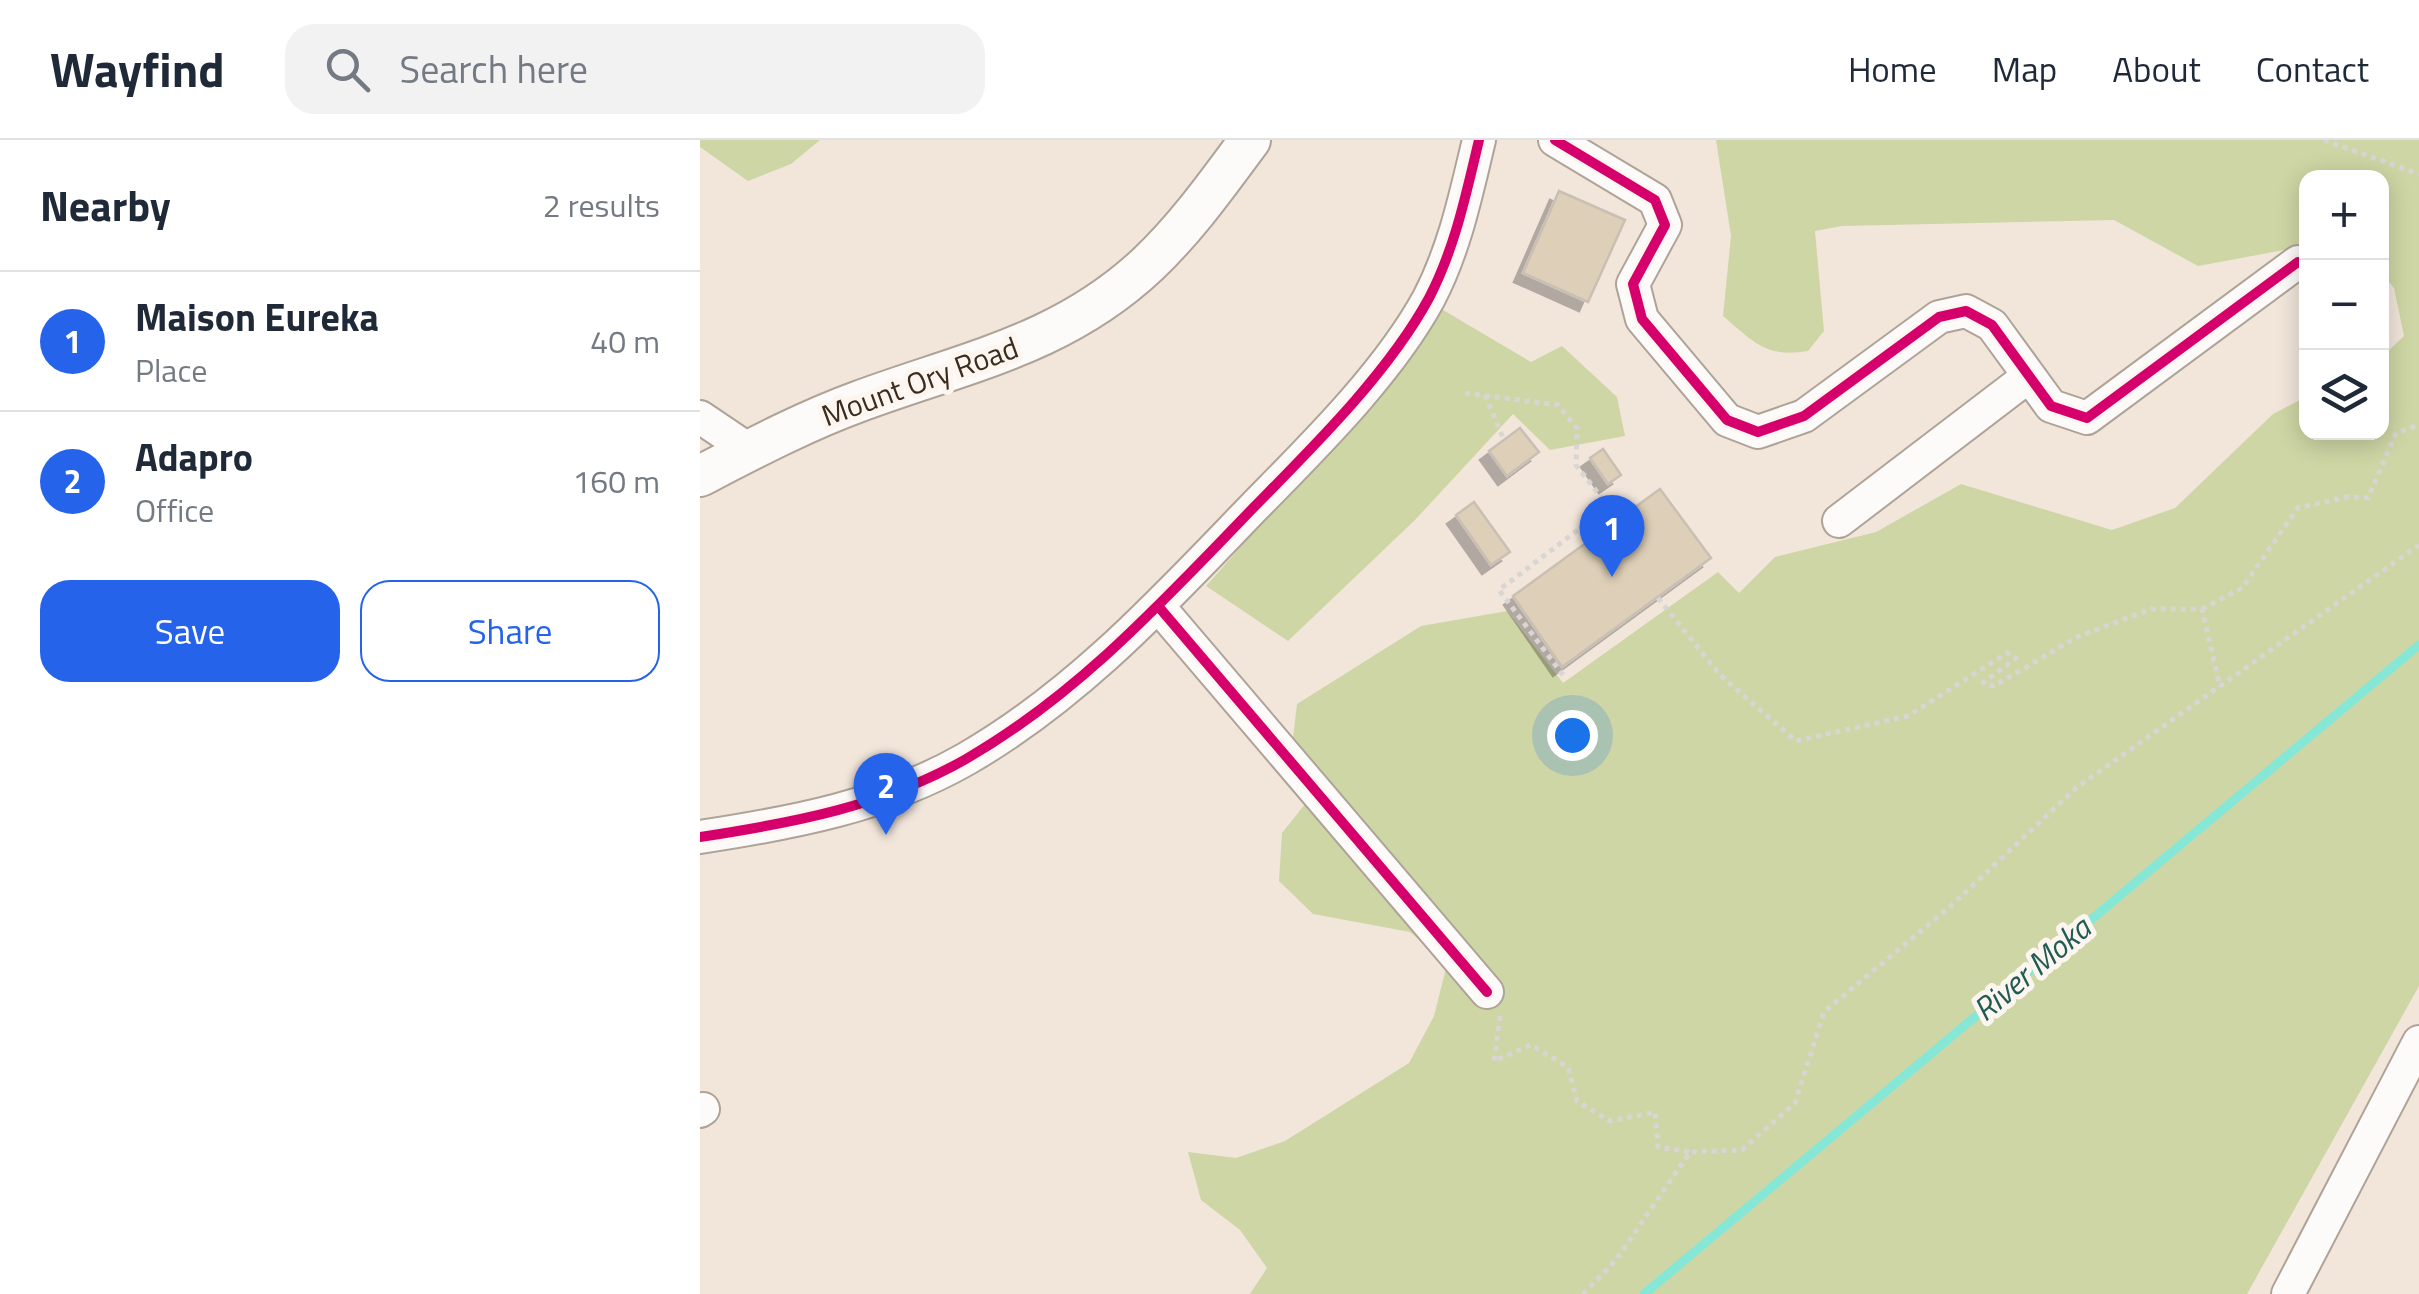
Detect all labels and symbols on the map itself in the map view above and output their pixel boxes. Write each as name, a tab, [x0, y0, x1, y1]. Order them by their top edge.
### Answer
street label: Mount Ory Road	[815, 324, 1024, 438]
pin: 1	[1580, 494, 1644, 577]
your location	[1547, 710, 1598, 761]
pin: 2	[854, 752, 918, 835]
water label: River Moka	[1962, 903, 2102, 1032]

